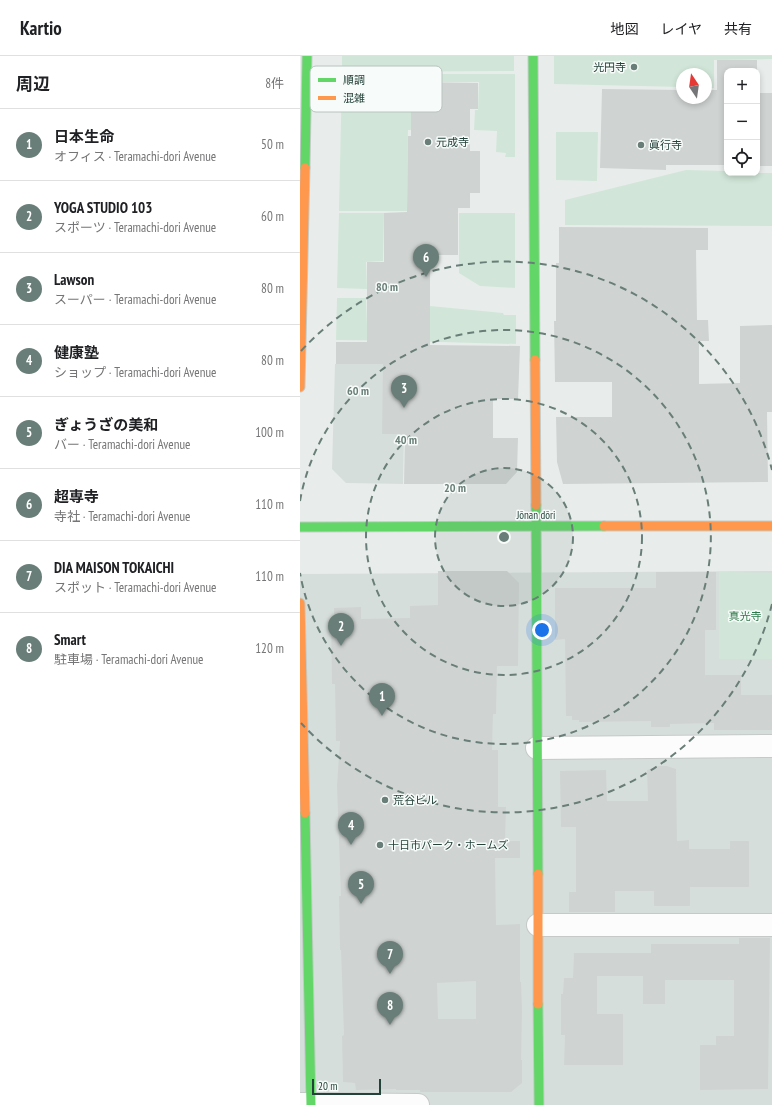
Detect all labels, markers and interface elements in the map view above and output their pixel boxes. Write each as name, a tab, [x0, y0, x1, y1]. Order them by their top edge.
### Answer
text: Kartio	[20, 16, 62, 40]
text: 地図	[610, 20, 638, 38]
text: レイヤ	[660, 20, 702, 38]
text: 共有	[724, 20, 752, 38]
place label: 光円寺	[593, 60, 626, 74]
marker: 光円寺	[629, 62, 639, 72]
legend	[310, 66, 442, 112]
north arrow	[676, 68, 712, 104]
map controls	[724, 68, 760, 176]
button: +	[724, 68, 760, 104]
text: 周辺	[16, 73, 50, 95]
text: 順調	[343, 73, 365, 87]
text: 8件	[265, 75, 284, 92]
text: 混雑	[343, 91, 365, 105]
button: −	[724, 104, 760, 140]
text: 日本生命	[54, 127, 114, 146]
place label: 元成寺	[436, 135, 469, 149]
text: 1	[26, 136, 32, 153]
text: 50 m	[261, 136, 284, 153]
marker: 元成寺	[423, 137, 433, 147]
place label: 眞行寺	[649, 138, 682, 152]
marker: 眞行寺	[636, 140, 646, 150]
button: locate	[724, 140, 760, 176]
text: オフィス · Teramachi-dori Avenue	[54, 148, 216, 165]
text: YOGA STUDIO 103	[54, 198, 152, 217]
text: 2	[26, 208, 32, 225]
text: 60 m	[261, 208, 284, 225]
text: スポーツ · Teramachi-dori Avenue	[54, 219, 216, 236]
pin: 6	[413, 244, 439, 277]
text: Lawson	[54, 270, 94, 289]
text: 80 m	[376, 279, 398, 294]
text: 3	[26, 280, 32, 297]
text: 80 m	[261, 280, 284, 297]
text: スーパー · Teramachi-dori Avenue	[54, 291, 216, 308]
text: 健康塾	[54, 343, 99, 362]
text: 4	[26, 352, 32, 369]
text: 80 m	[261, 352, 284, 369]
text: ショップ · Teramachi-dori Avenue	[54, 364, 216, 381]
pin: 3	[391, 375, 417, 408]
text: 60 m	[347, 383, 369, 398]
text: ぎょうざの美和	[54, 415, 158, 434]
text: 5	[26, 424, 32, 441]
text: 100 m	[255, 424, 284, 441]
text: 40 m	[395, 432, 417, 447]
text: バー · Teramachi-dori Avenue	[54, 436, 190, 453]
text: 20 m	[444, 480, 466, 495]
text: 超専寺	[54, 487, 99, 506]
text: 6	[26, 496, 32, 513]
text: 110 m	[255, 496, 284, 513]
text: 寺社 · Teramachi-dori Avenue	[54, 508, 190, 525]
street label: Jōnan dōri	[516, 508, 555, 522]
centre of rings	[497, 530, 511, 544]
text: DIA MAISON TOKAICHI	[54, 558, 174, 577]
text: 7	[26, 568, 32, 585]
text: 110 m	[255, 568, 284, 585]
text: スポット · Teramachi-dori Avenue	[54, 579, 216, 596]
park label: 真光寺	[729, 609, 762, 623]
pin: 2	[328, 613, 354, 646]
your location	[532, 620, 552, 640]
text: Smart	[54, 630, 86, 649]
text: 8	[26, 640, 32, 657]
text: 120 m	[255, 640, 284, 657]
text: 駐車場 · Teramachi-dori Avenue	[54, 651, 203, 668]
pin: 1	[369, 683, 395, 716]
place label: 荒谷ビル	[393, 793, 437, 807]
marker: 荒谷ビル	[380, 795, 390, 805]
pin: 4	[338, 812, 364, 845]
place label: 十日市パーク・ホームズ	[388, 838, 508, 852]
marker: 十日市パーク・ホームズ	[375, 840, 385, 850]
pin: 5	[348, 871, 374, 904]
pin: 7	[377, 941, 403, 974]
pin: 8	[377, 992, 403, 1025]
scale bar	[312, 1077, 381, 1096]
text: 20 m	[318, 1079, 337, 1093]

